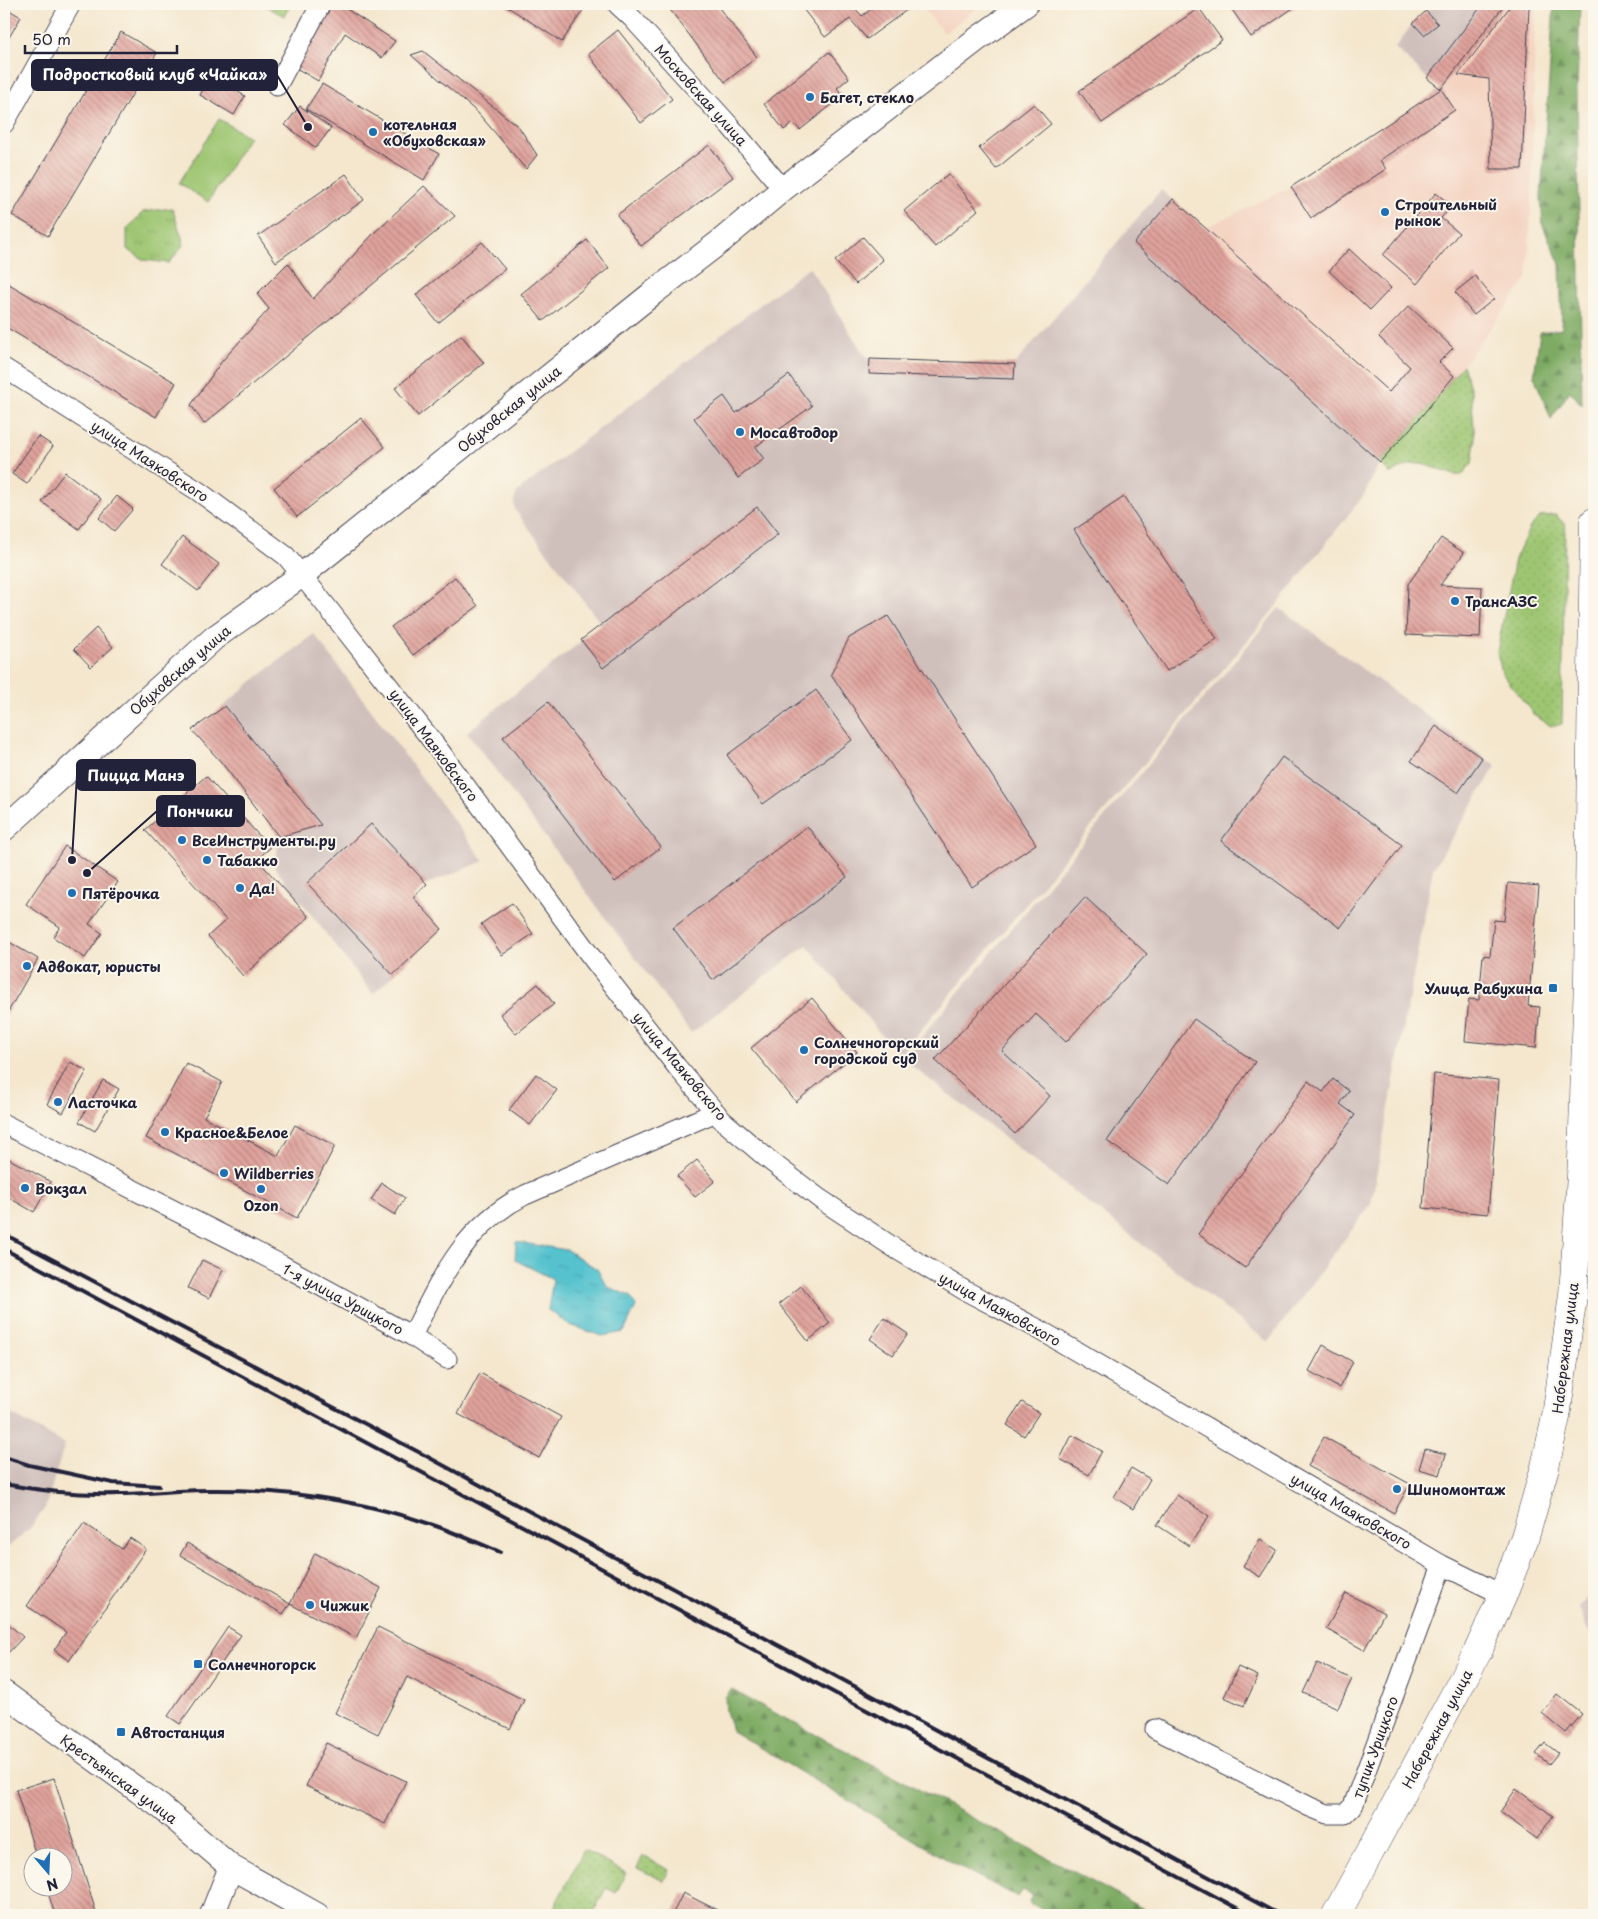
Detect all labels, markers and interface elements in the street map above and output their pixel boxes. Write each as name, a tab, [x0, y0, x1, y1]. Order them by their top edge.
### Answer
scale bar	[25, 22, 178, 54]
text: 50 m	[32, 27, 71, 50]
street label: Московская улица	[650, 40, 752, 151]
callout: Подростковый клуб «Чайка»	[32, 60, 277, 90]
text: Подростковый клуб «Чайка»	[43, 62, 267, 85]
place label: Багет, стекло	[820, 87, 914, 108]
marker: Багет, стекло	[804, 91, 816, 103]
place label: котельная «Обуховская»	[383, 114, 486, 151]
marker: котельная «Обуховская»	[367, 126, 379, 138]
place label: Строительный рынок	[1395, 194, 1497, 231]
marker: Строительный рынок	[1379, 206, 1391, 218]
street label: Обуховская улица	[453, 360, 566, 457]
street label: улица Маяковского	[87, 415, 213, 507]
place label: Мосавтодор	[750, 422, 838, 443]
marker: Мосавтодор	[734, 426, 746, 438]
place label: ТрансАЗС	[1465, 591, 1538, 612]
marker: ТрансАЗС	[1449, 595, 1461, 607]
street label: Обуховская улица	[125, 620, 235, 720]
street label: улица Маяковского	[385, 684, 483, 806]
callout: Пицца Манэ	[77, 760, 195, 790]
text: Пицца Манэ	[87, 763, 185, 786]
callout: Пончики	[157, 796, 244, 826]
text: Пончики	[167, 799, 233, 822]
place label: ВсеИнструменты.ру	[192, 830, 336, 851]
marker: ВсеИнструменты.ру	[176, 834, 188, 846]
place label: Табакко	[217, 850, 278, 871]
marker: Табакко	[201, 854, 213, 866]
place label: Да!	[249, 878, 275, 899]
marker: Да!	[234, 882, 246, 894]
place label: Пятёрочка	[82, 883, 160, 904]
marker: Пятёрочка	[66, 887, 78, 899]
place label: Адвокат, юристы	[36, 956, 161, 977]
marker: Адвокат, юристы	[21, 960, 33, 972]
place label: Улица Рабухина	[1424, 978, 1543, 999]
marker: Улица Рабухина	[1547, 982, 1559, 994]
street label: улица Маяковского	[628, 1007, 732, 1125]
place label: Солнечногорский городской суд	[814, 1032, 939, 1069]
marker: Солнечногорский городской суд	[798, 1044, 810, 1056]
place label: Ласточка	[68, 1092, 138, 1113]
marker: Ласточка	[52, 1096, 64, 1108]
place label: Красное&Белое	[175, 1122, 289, 1143]
marker: Красное&Белое	[159, 1126, 171, 1138]
place label: Wildberries	[234, 1163, 314, 1184]
marker: Wildberries	[218, 1167, 230, 1179]
place label: Вокзал	[35, 1178, 87, 1199]
marker: Вокзал	[19, 1182, 31, 1194]
marker: Ozon	[255, 1183, 267, 1195]
place label: Ozon	[243, 1195, 279, 1216]
street label: 1-я улица Урицкого	[279, 1258, 407, 1340]
street label: улица Маяковского	[935, 1267, 1065, 1351]
street label: Набережная улица	[1547, 1281, 1583, 1415]
street label: улица Маяковского	[1287, 1468, 1415, 1554]
place label: Шиномонтаж	[1407, 1479, 1506, 1500]
marker: Шиномонтаж	[1391, 1483, 1403, 1495]
place label: Чижик	[320, 1595, 369, 1616]
marker: Чижик	[304, 1599, 316, 1611]
place label: Солнечногорск	[208, 1654, 316, 1675]
marker: Солнечногорск	[192, 1658, 204, 1670]
street label: Набережная улица	[1397, 1666, 1477, 1792]
street label: тупик Урицкого	[1347, 1693, 1403, 1801]
place label: Автостанция	[131, 1722, 225, 1743]
marker: Автостанция	[115, 1726, 127, 1738]
street label: Крестьянская улица	[56, 1729, 182, 1829]
north arrow	[22, 1846, 72, 1896]
text: N	[44, 1873, 61, 1896]

